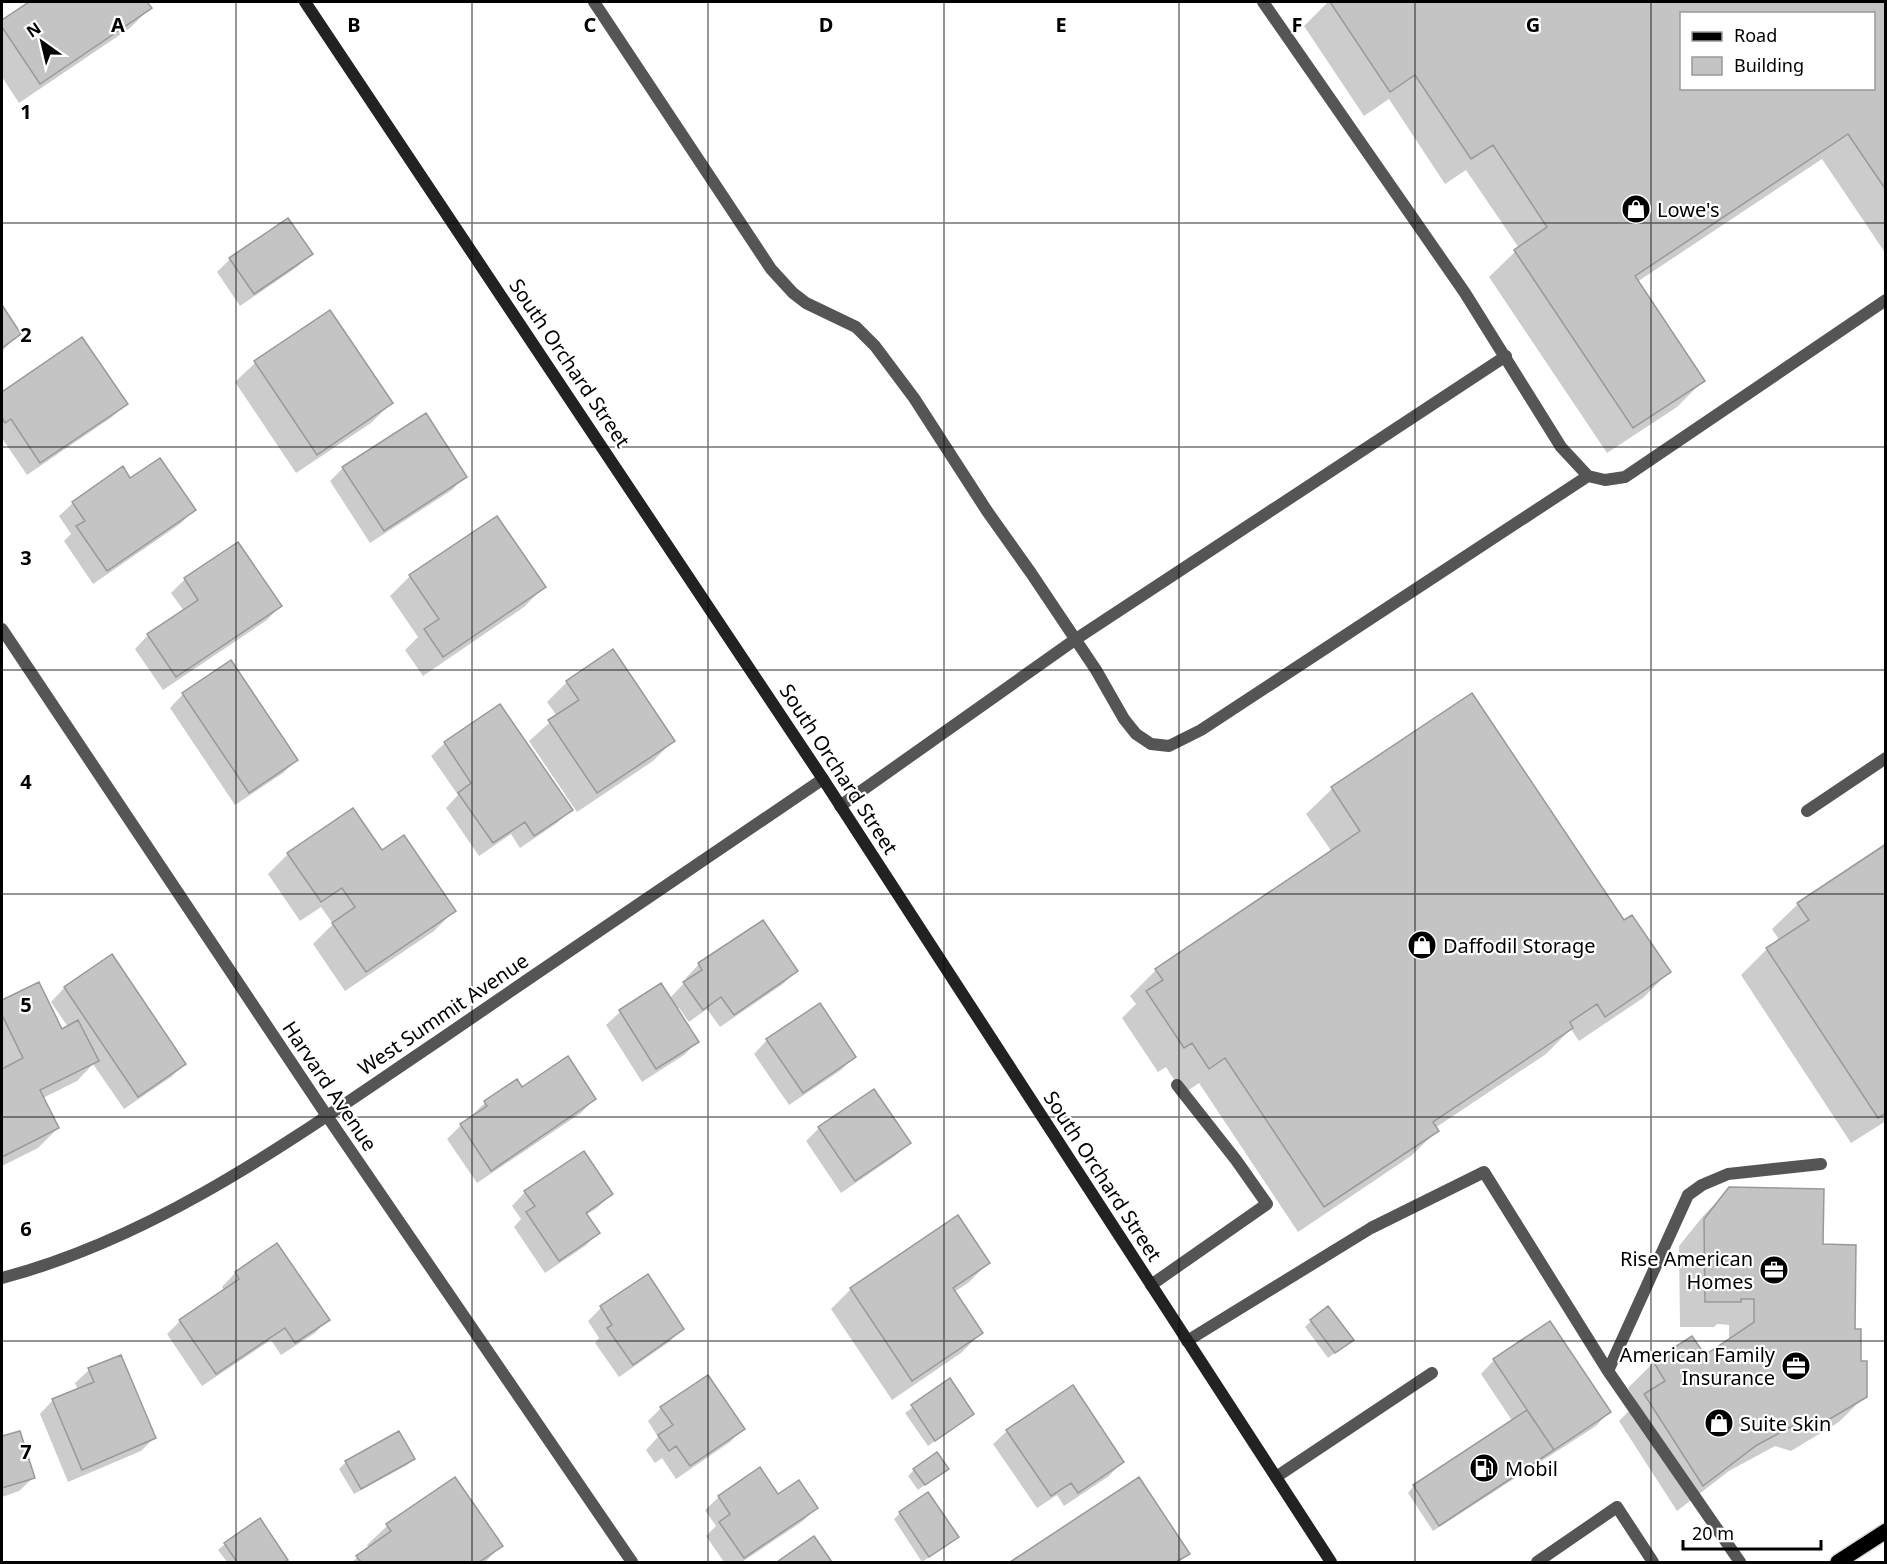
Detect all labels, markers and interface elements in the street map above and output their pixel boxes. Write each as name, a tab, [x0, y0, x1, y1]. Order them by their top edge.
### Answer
text: A	[111, 11, 125, 38]
text: B	[347, 11, 361, 38]
text: C	[584, 11, 597, 38]
text: D	[819, 11, 833, 38]
text: E	[1055, 11, 1067, 38]
text: F	[1292, 11, 1302, 38]
text: G	[1526, 11, 1540, 38]
north arrow	[12, 12, 72, 72]
legend	[1680, 12, 1875, 90]
text: N	[22, 17, 45, 42]
text: Road	[1734, 23, 1777, 47]
text: Building	[1734, 53, 1804, 77]
text: 1	[20, 98, 32, 125]
shop icon: Lowe's	[1620, 193, 1652, 225]
place label: Lowe's	[1657, 196, 1719, 223]
street label: South Orchard Street	[503, 273, 637, 453]
text: 2	[20, 321, 32, 348]
text: 3	[20, 544, 32, 571]
street label: South Orchard Street	[774, 679, 904, 859]
text: 4	[20, 768, 32, 795]
shop icon: Daffodil Storage	[1406, 929, 1438, 961]
place label: Daffodil Storage	[1443, 932, 1595, 959]
street label: West Summit Avenue	[353, 947, 533, 1081]
text: 5	[20, 991, 32, 1018]
street label: Harvard Avenue	[277, 1016, 383, 1156]
street label: South Orchard Street	[1038, 1086, 1168, 1266]
text: 6	[20, 1215, 32, 1242]
place label: Rise American Homes	[1620, 1245, 1753, 1295]
office icon: Rise American Homes	[1758, 1254, 1790, 1286]
place label: American Family Insurance	[1620, 1341, 1776, 1391]
office icon: American Family Insurance	[1780, 1350, 1812, 1382]
shop icon: Suite Skin	[1703, 1407, 1735, 1439]
place label: Suite Skin	[1740, 1410, 1831, 1437]
text: 7	[20, 1438, 32, 1465]
fuel station icon: Mobil	[1468, 1452, 1500, 1484]
place label: Mobil	[1505, 1455, 1558, 1482]
scale bar	[1683, 1513, 1821, 1551]
text: 20 m	[1692, 1521, 1734, 1545]

